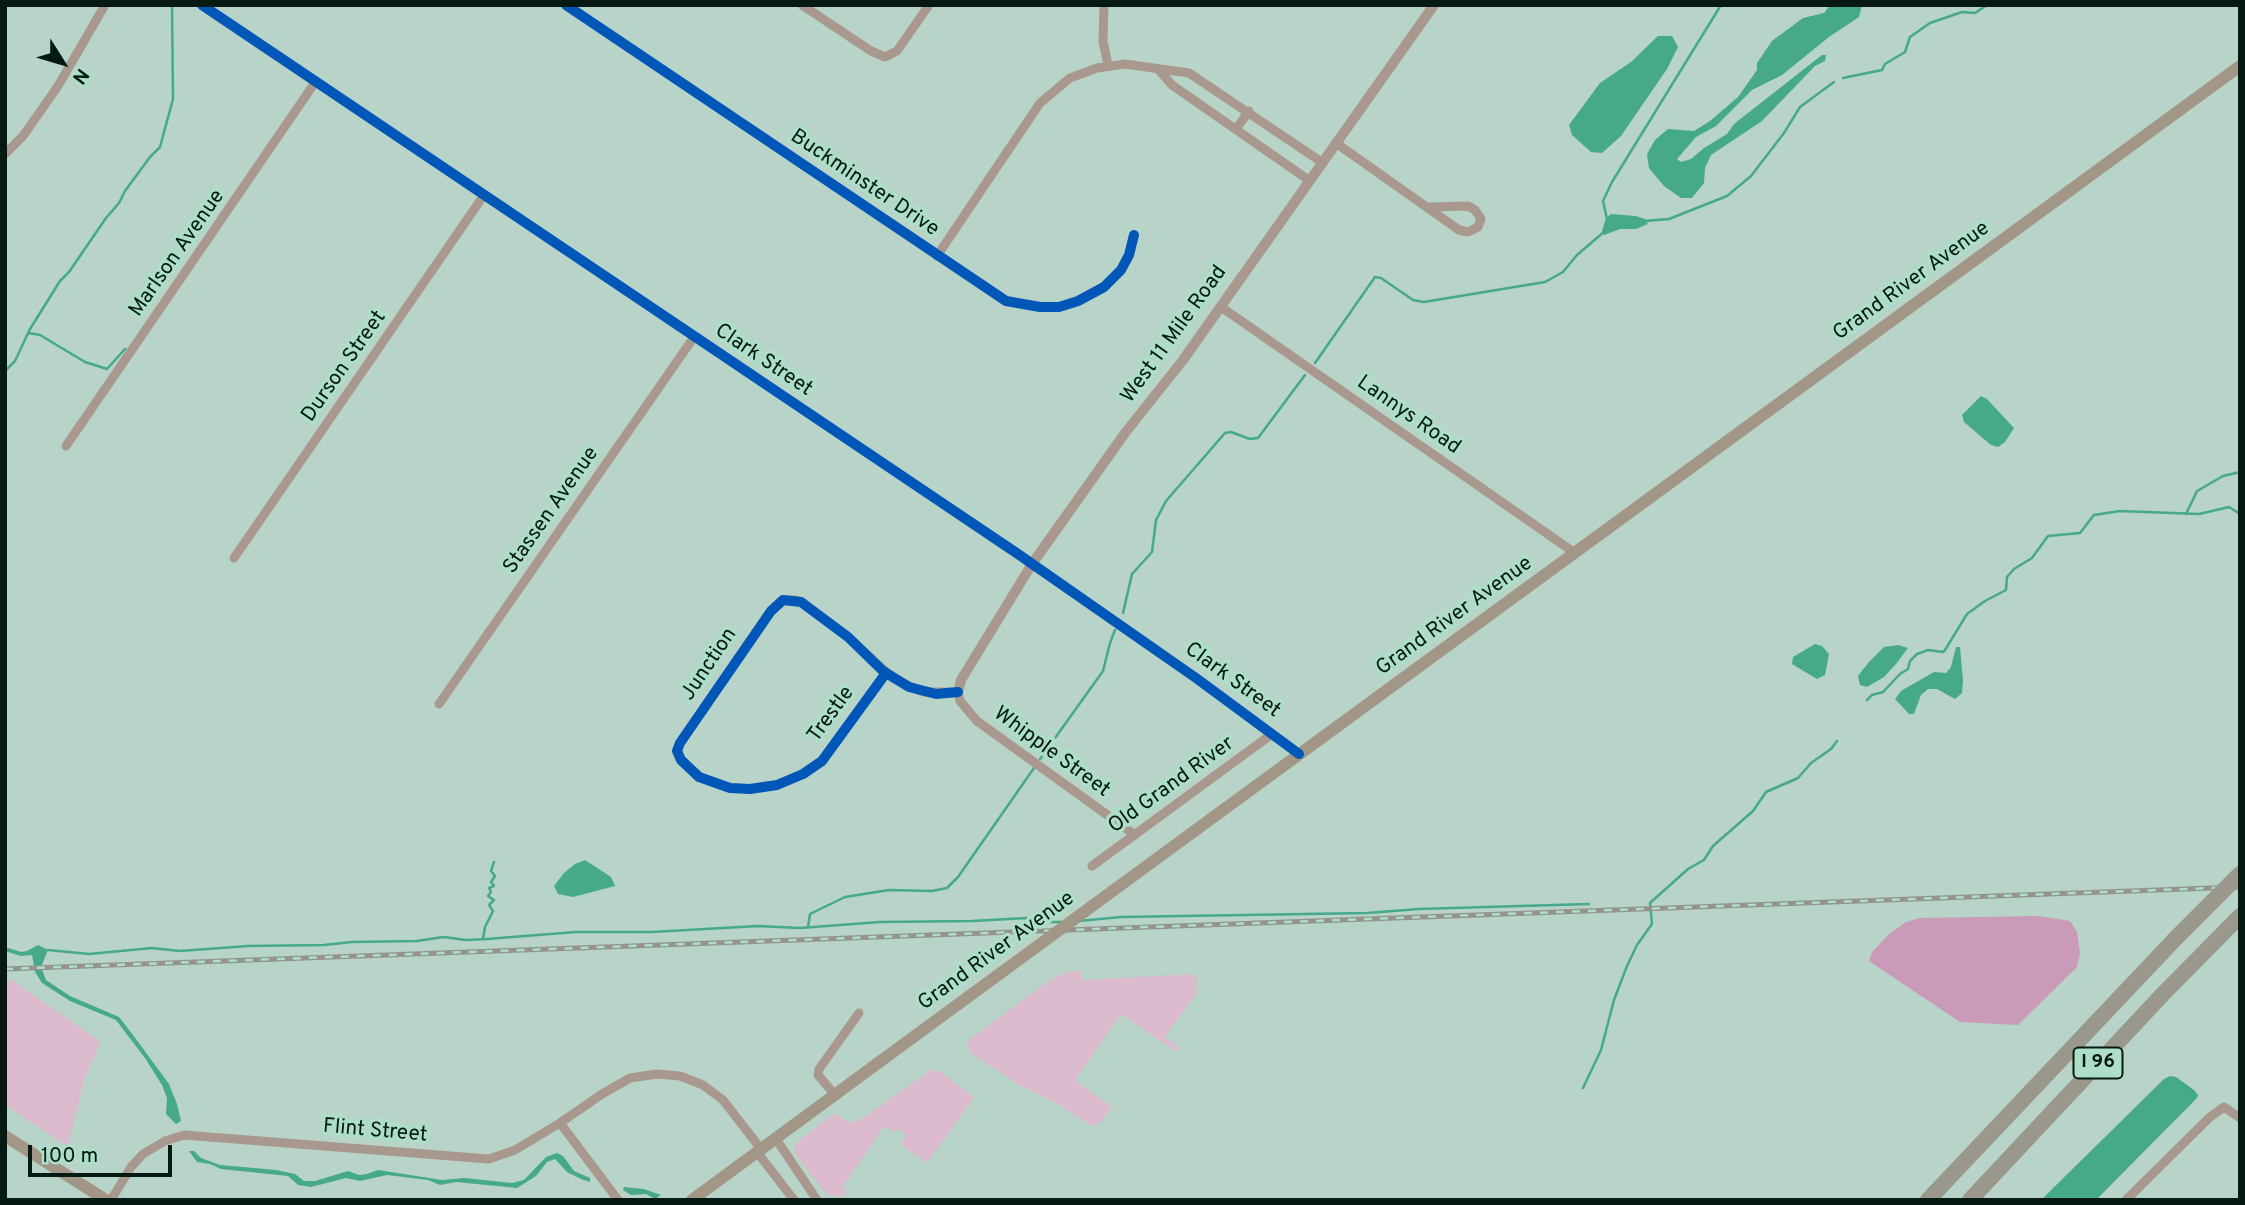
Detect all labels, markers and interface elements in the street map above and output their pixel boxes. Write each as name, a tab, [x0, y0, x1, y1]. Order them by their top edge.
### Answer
north arrow	[28, 28, 98, 98]
text: N	[66, 63, 93, 88]
street label: Buckminster Drive	[785, 125, 943, 243]
street label: Marlson Avenue	[125, 186, 231, 322]
street label: Grand River Avenue	[1829, 217, 1995, 347]
street label: West 11 Mile Road	[1117, 261, 1233, 409]
street label: Durson Street	[297, 306, 393, 428]
street label: Clark Street	[709, 319, 817, 403]
street label: Lannys Road	[1351, 371, 1465, 461]
street label: Stassen Avenue	[499, 443, 605, 579]
street label: Grand River Avenue	[1372, 552, 1538, 682]
street label: Junction	[677, 624, 743, 706]
street label: Clark Street	[1179, 638, 1285, 724]
street label: Trestle	[803, 682, 861, 748]
street label: Whipple Street	[988, 702, 1114, 804]
street label: Old Grand River	[1104, 732, 1240, 840]
street label: Grand River Avenue	[914, 887, 1080, 1017]
road number: I 96	[2074, 1048, 2122, 1078]
street label: Flint Street	[322, 1115, 428, 1149]
scale bar	[32, 1132, 175, 1176]
text: 100 m	[41, 1143, 98, 1170]

